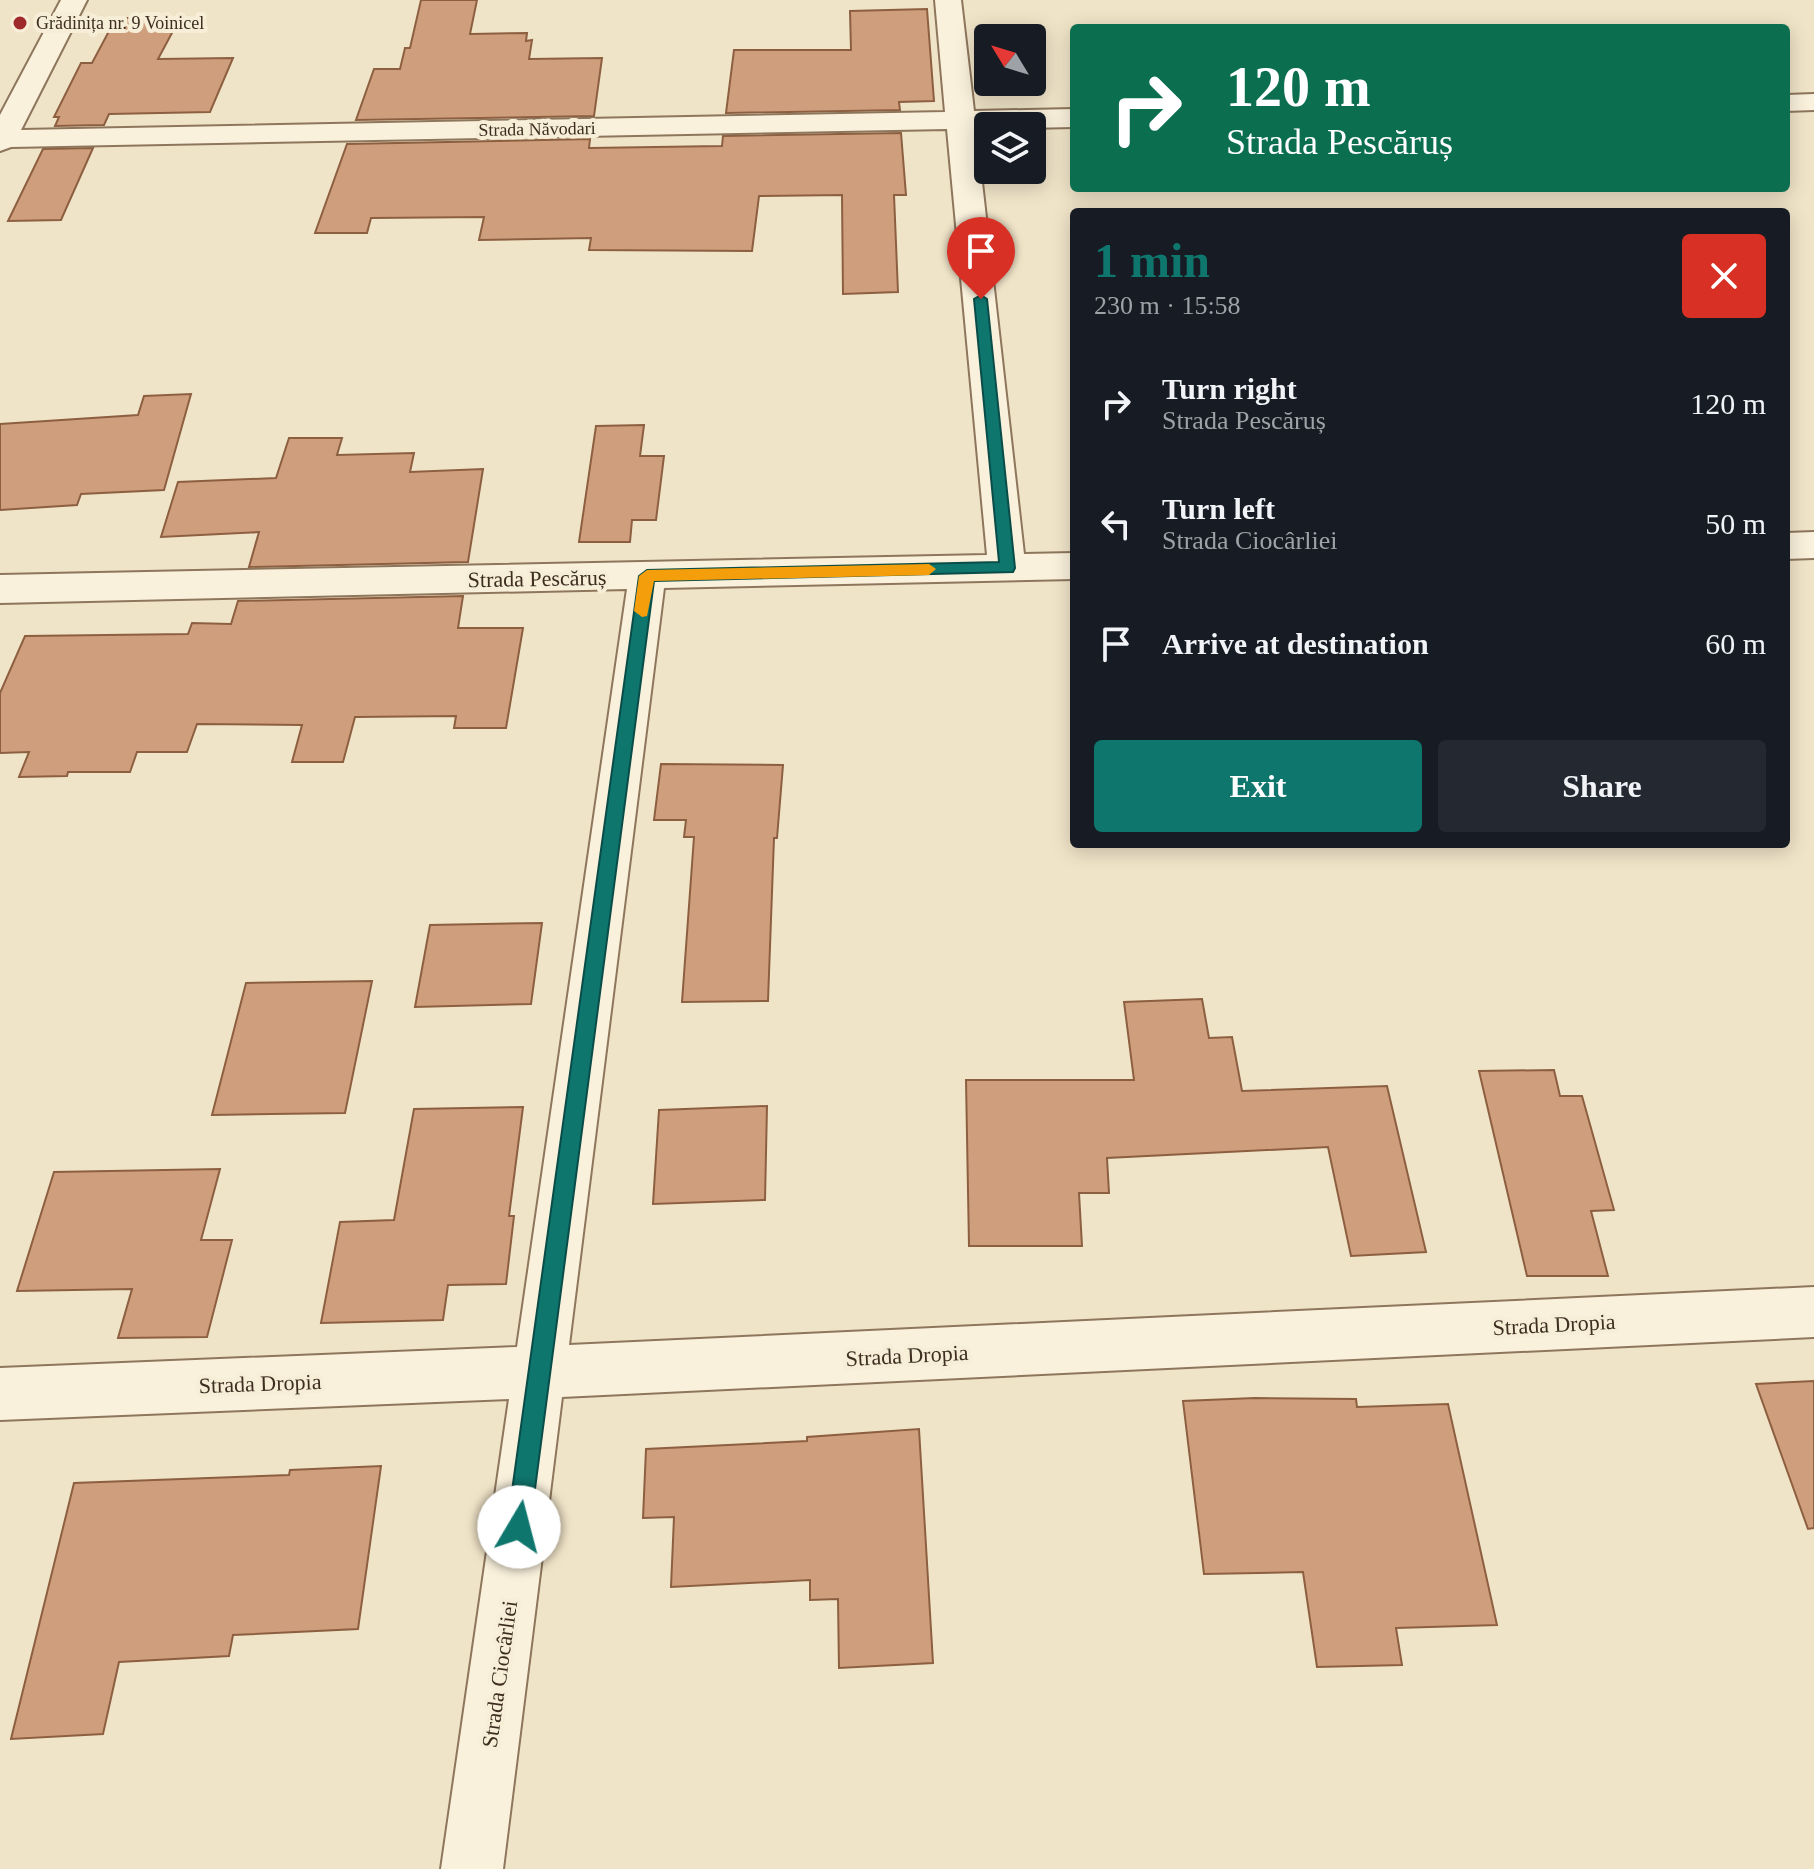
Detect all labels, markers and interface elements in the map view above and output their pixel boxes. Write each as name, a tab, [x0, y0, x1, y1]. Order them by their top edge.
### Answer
place label: Grădinița nr. 9 Voinicel	[36, 13, 204, 33]
marker: Grădinița nr. 9 Voinicel	[11, 14, 29, 32]
north arrow	[974, 24, 1046, 96]
map controls	[974, 24, 1046, 184]
icon: right	[1094, 56, 1198, 160]
text: 120 m	[1226, 56, 1371, 118]
button: layers	[974, 112, 1046, 184]
street label: Strada Năvodari	[478, 118, 596, 140]
text: Strada Pescăruș	[1226, 122, 1453, 162]
pin	[947, 217, 1015, 299]
icon: arrive	[959, 229, 1003, 273]
text: 1 min	[1094, 234, 1210, 287]
button: close	[1682, 234, 1766, 318]
text: 230 m · 15:58	[1094, 291, 1241, 320]
text: Turn right	[1162, 372, 1297, 405]
icon: right	[1094, 382, 1138, 426]
text: 120 m	[1690, 387, 1766, 420]
text: Strada Pescăruș	[1162, 406, 1326, 435]
text: Turn left	[1162, 492, 1275, 525]
icon: left	[1094, 502, 1138, 546]
text: 50 m	[1705, 507, 1766, 540]
text: Strada Ciocârliei	[1162, 526, 1337, 555]
street label: Strada Pescăruș	[467, 565, 607, 592]
icon: arrive	[1094, 622, 1138, 666]
text: Arrive at destination	[1162, 627, 1429, 660]
text: 60 m	[1705, 627, 1766, 660]
button: Exit	[1094, 740, 1422, 832]
button: Share	[1438, 740, 1766, 832]
street label: Strada Dropia	[1492, 1309, 1616, 1340]
street label: Strada Dropia	[845, 1340, 969, 1371]
street label: Strada Dropia	[198, 1369, 322, 1398]
position arrow	[477, 1485, 561, 1569]
street label: Strada Ciocârliei	[477, 1599, 522, 1749]

